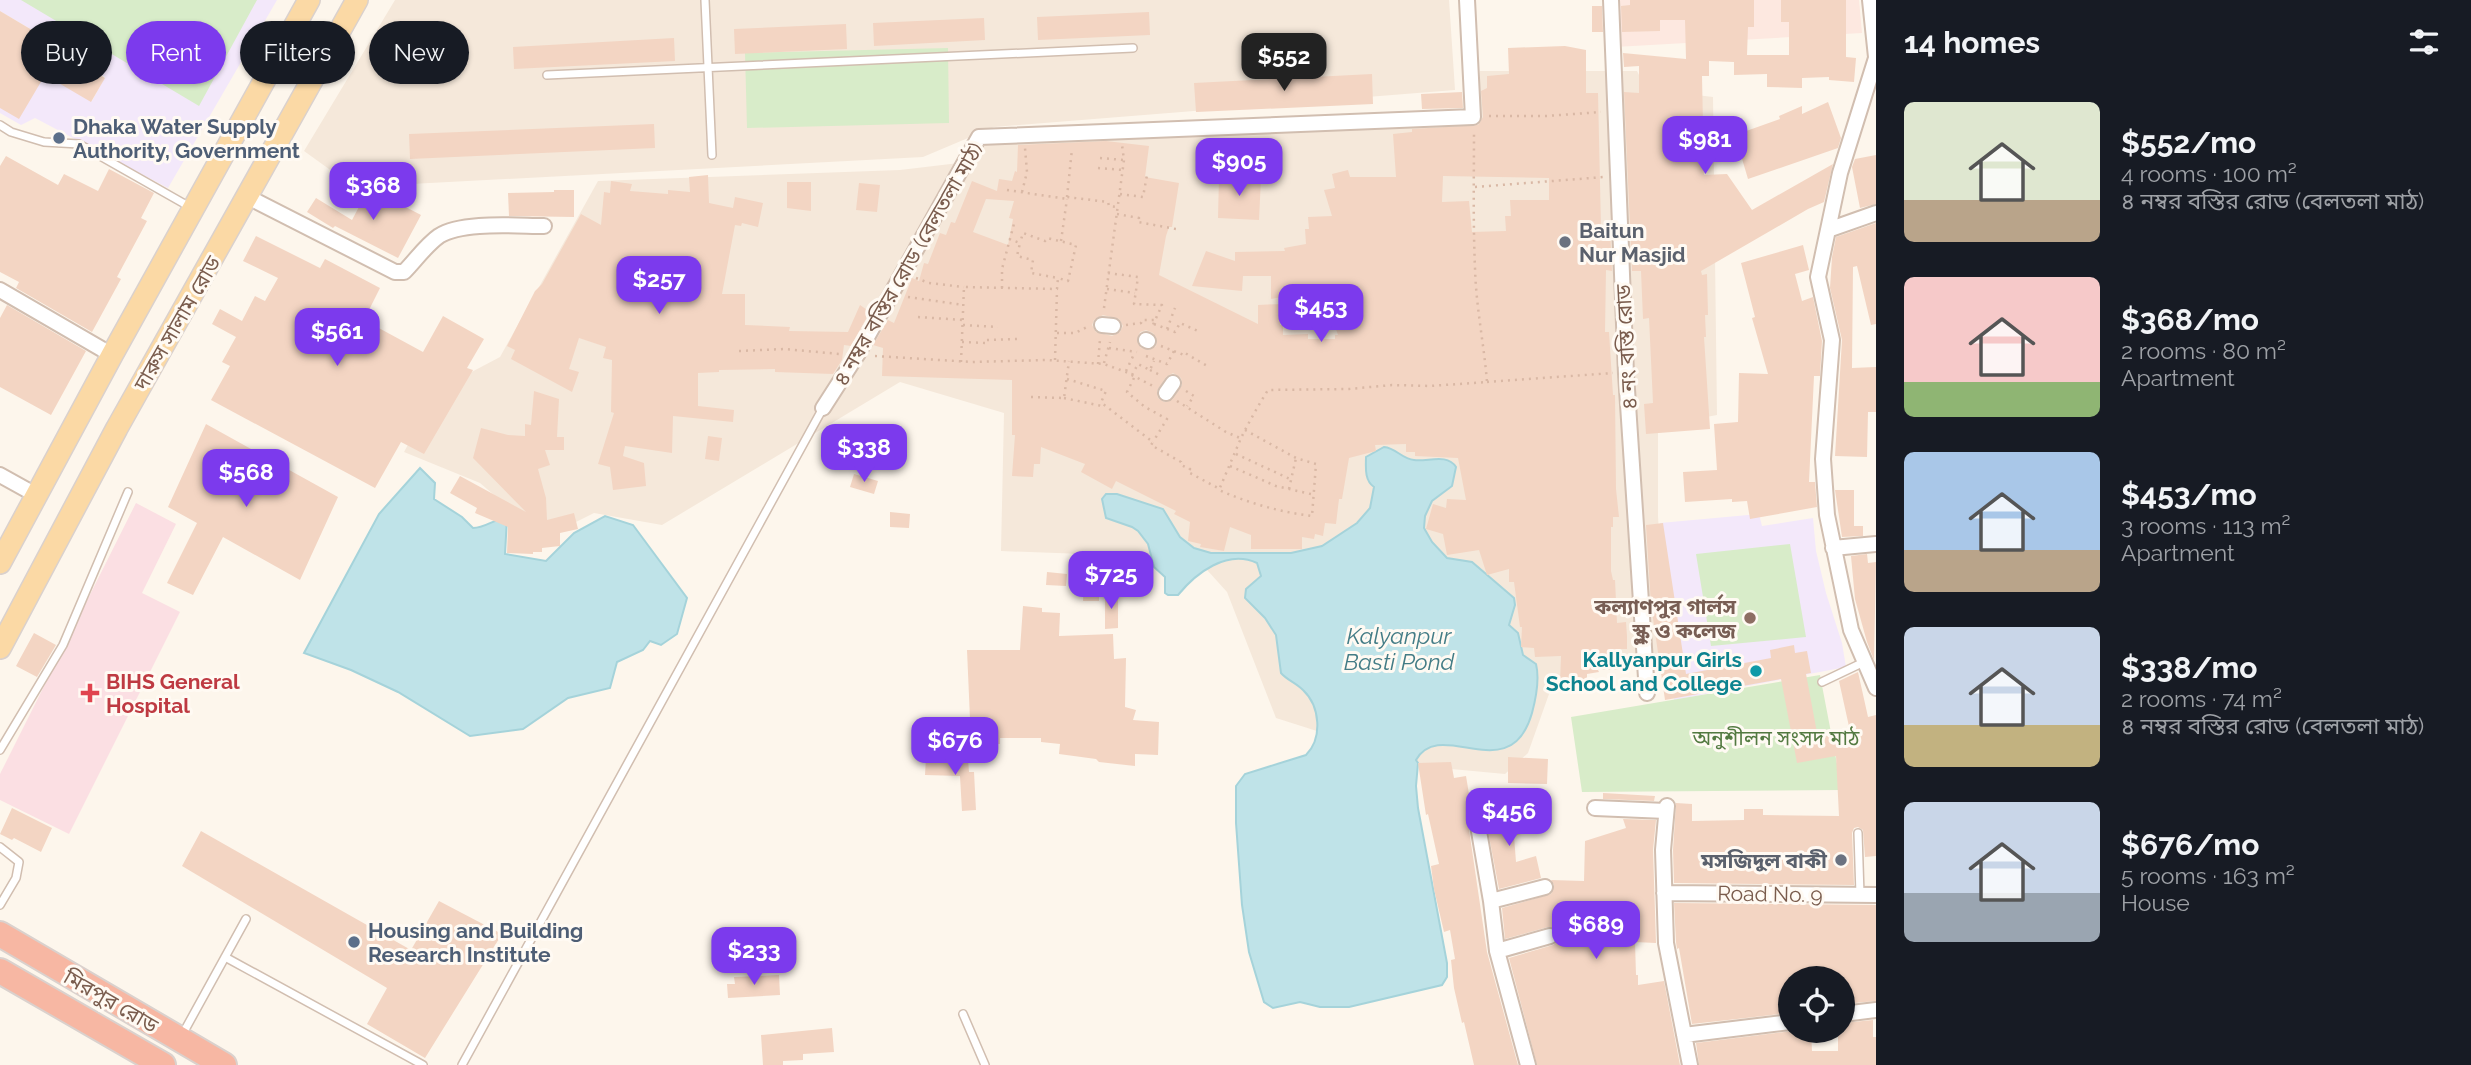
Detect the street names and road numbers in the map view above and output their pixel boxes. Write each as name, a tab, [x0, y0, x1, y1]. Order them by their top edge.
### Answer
street label: ৪ নম্বর বস্তির রোড (বেলতলা মাঠ)	[828, 138, 988, 390]
street label: দারুস সালাম রোড	[128, 251, 226, 395]
street label: ৪ নং বস্তি রোড	[1610, 283, 1642, 410]
street label: Road No. 9	[1717, 881, 1823, 907]
street label: মিরপুর রোড	[59, 964, 163, 1038]

